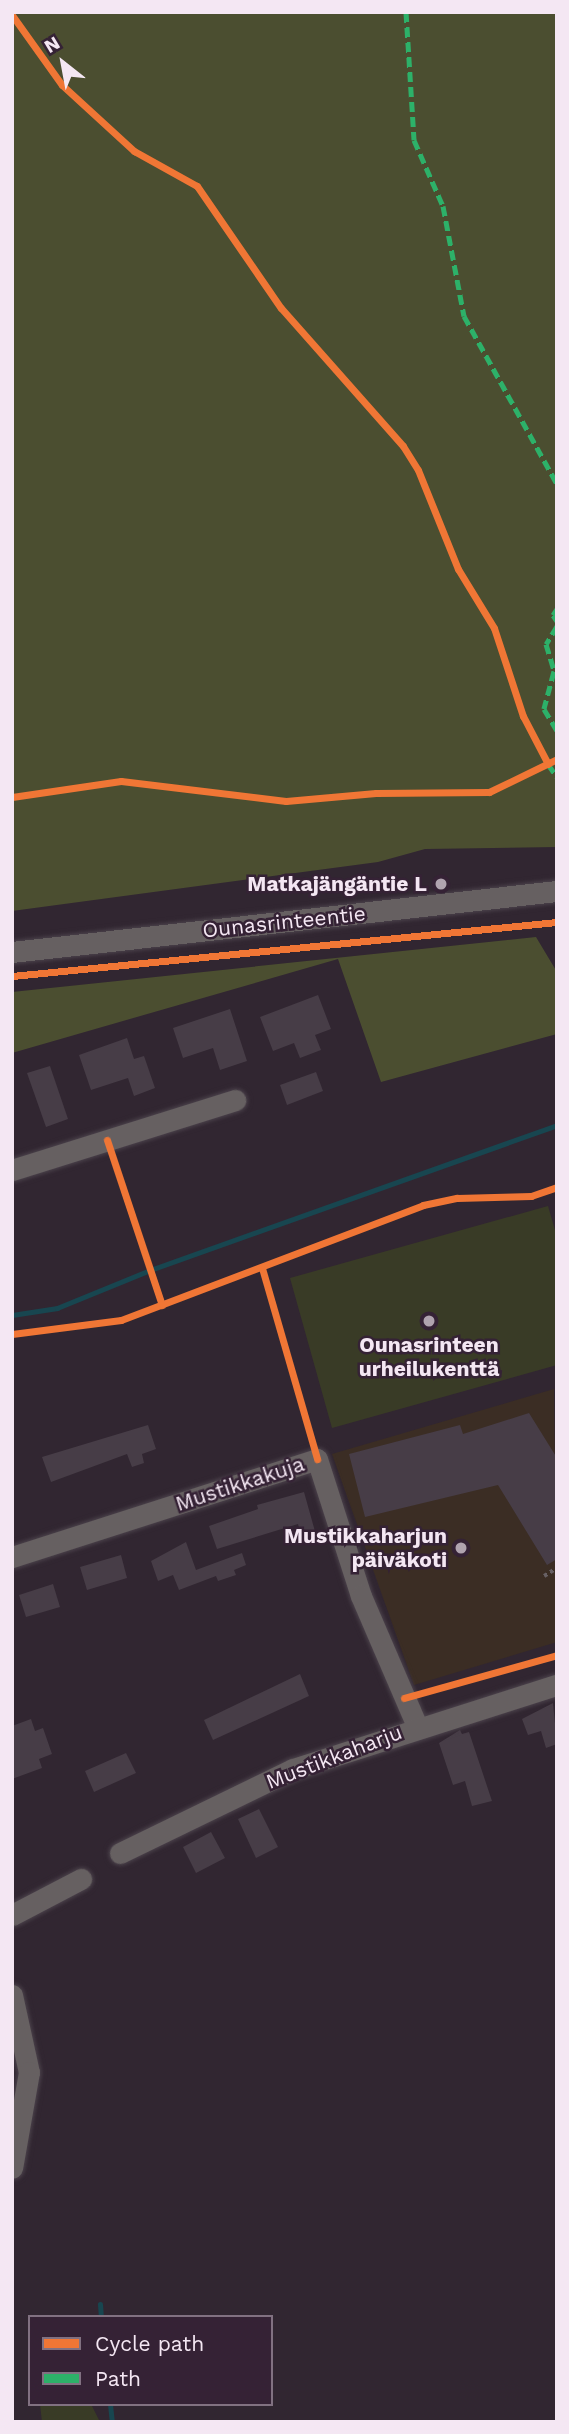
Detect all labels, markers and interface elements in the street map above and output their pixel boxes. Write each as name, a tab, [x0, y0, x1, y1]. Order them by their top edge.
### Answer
north arrow	[28, 28, 98, 98]
text: N	[40, 31, 64, 58]
place label: Matkajängäntie L	[247, 871, 427, 897]
marker: Matkajängäntie L	[433, 876, 449, 892]
street label: Ounasrinteentie	[201, 901, 367, 943]
marker: Ounasrinteen urheilukenttä	[421, 1313, 437, 1329]
place label: Ounasrinteen urheilukenttä	[359, 1332, 499, 1382]
street label: Mustikkakuja	[172, 1451, 308, 1517]
place label: Mustikkaharjun päiväkoti	[284, 1523, 447, 1573]
marker: Mustikkaharjun päiväkoti	[453, 1540, 469, 1556]
street label: Mustikkaharju	[262, 1719, 406, 1795]
legend	[28, 2315, 273, 2406]
text: Cycle path	[95, 2331, 204, 2356]
text: Path	[95, 2366, 141, 2391]

